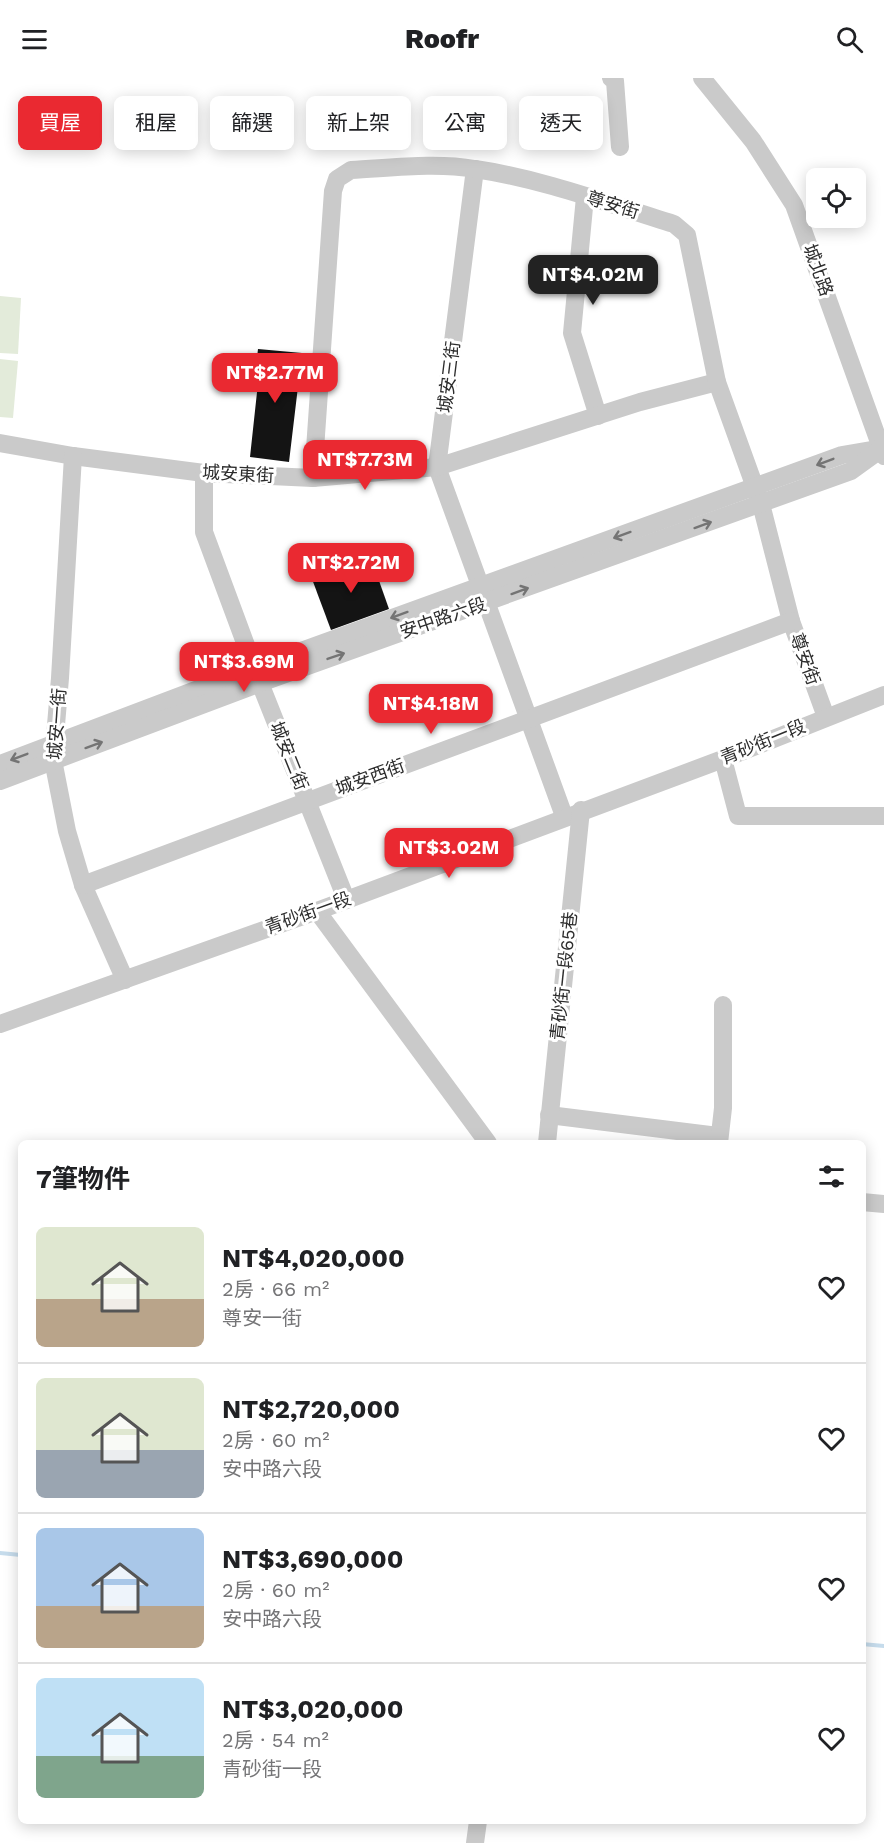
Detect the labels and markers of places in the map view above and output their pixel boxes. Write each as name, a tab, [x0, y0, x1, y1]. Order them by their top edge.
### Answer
pin: NT$4.02M	[531, 255, 655, 306]
pin: NT$2.77M	[213, 353, 337, 404]
pin: NT$7.73M	[303, 440, 427, 491]
pin: NT$2.72M	[289, 543, 413, 594]
pin: NT$3.69M	[182, 642, 306, 693]
pin: NT$4.18M	[369, 684, 493, 735]
pin: NT$3.02M	[387, 828, 511, 879]

